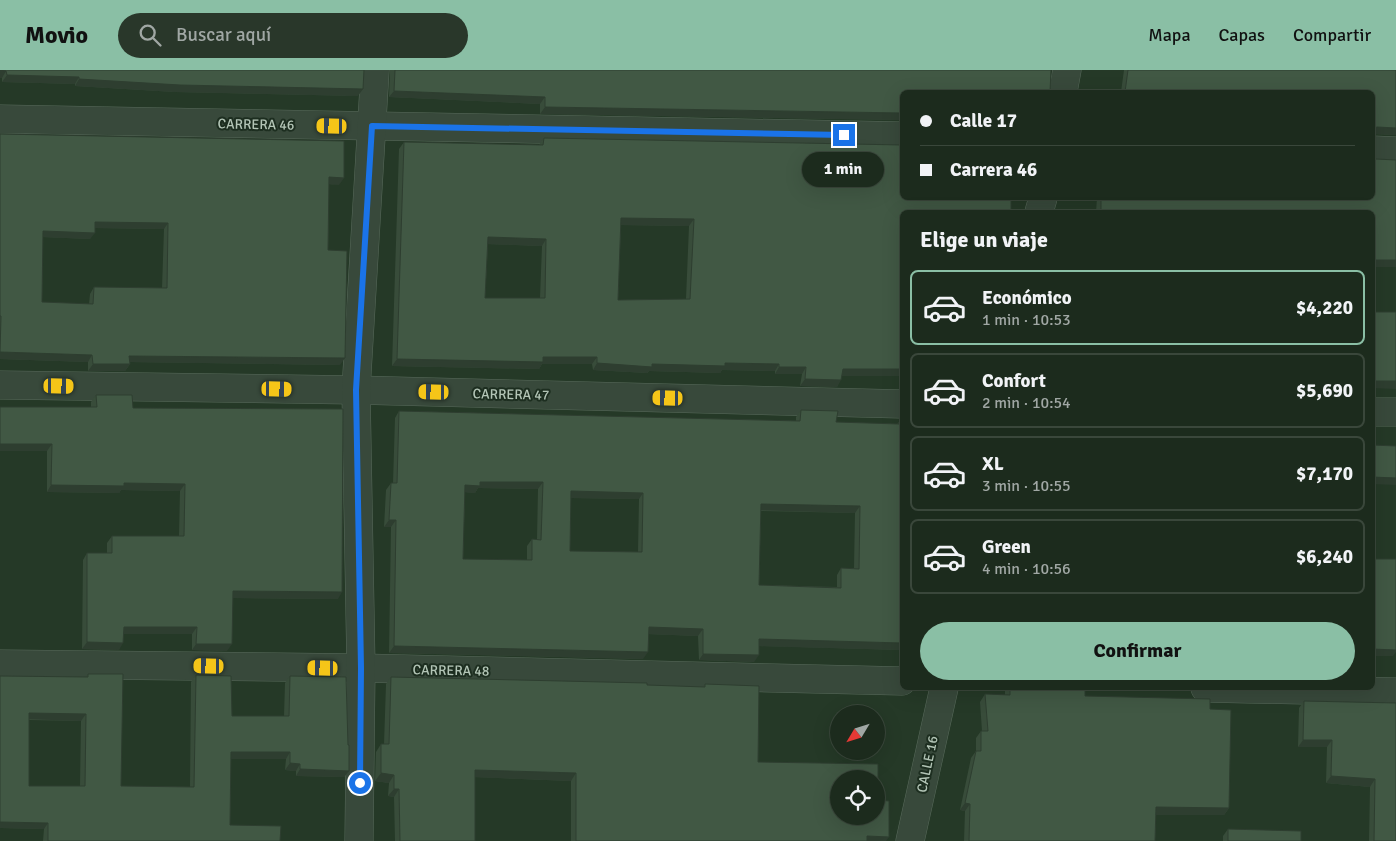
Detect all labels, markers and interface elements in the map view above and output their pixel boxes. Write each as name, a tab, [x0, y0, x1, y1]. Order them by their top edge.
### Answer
search box	[118, 13, 468, 58]
text: Movio	[25, 20, 88, 50]
icon: search	[136, 21, 164, 49]
text: Buscar aquí	[176, 23, 271, 47]
text: Mapa	[1148, 24, 1191, 46]
text: Capas	[1219, 24, 1265, 46]
text: Compartir	[1293, 24, 1371, 46]
text: Calle 17	[950, 109, 1017, 133]
street label: CARRERA 46	[217, 115, 295, 134]
car	[316, 118, 347, 134]
route end	[833, 124, 855, 146]
callout: 1 min	[803, 152, 885, 188]
text: Carrera 46	[950, 158, 1037, 182]
text: 1 min	[824, 159, 862, 179]
text: Elige un viaje	[920, 226, 1048, 253]
icon: car	[922, 285, 967, 330]
text: Económico	[982, 286, 1072, 310]
text: $4,220	[1296, 296, 1353, 320]
text: 1 min · 10:53	[982, 310, 1071, 330]
icon: car	[922, 368, 967, 413]
text: Confort	[982, 369, 1046, 393]
car	[43, 378, 74, 394]
text: $5,690	[1296, 379, 1353, 403]
car	[261, 381, 292, 397]
car	[418, 384, 449, 400]
street label: CARRERA 47	[472, 385, 550, 404]
car	[652, 390, 683, 406]
text: 2 min · 10:54	[982, 393, 1071, 413]
icon: car	[922, 451, 967, 496]
text: XL	[982, 452, 1004, 476]
text: $7,170	[1296, 462, 1353, 486]
text: 3 min · 10:55	[982, 476, 1071, 496]
icon: car	[922, 534, 967, 579]
text: Green	[982, 535, 1031, 559]
text: $6,240	[1296, 545, 1353, 569]
text: 4 min · 10:56	[982, 559, 1071, 579]
button: Confirmar	[920, 622, 1355, 680]
car	[193, 658, 224, 674]
car	[307, 660, 338, 676]
street label: CARRERA 48	[412, 661, 490, 680]
north arrow	[830, 705, 885, 760]
map controls	[830, 705, 885, 825]
street label: CALLE 16	[913, 734, 942, 794]
button: locate	[830, 770, 885, 825]
route start	[349, 772, 371, 794]

